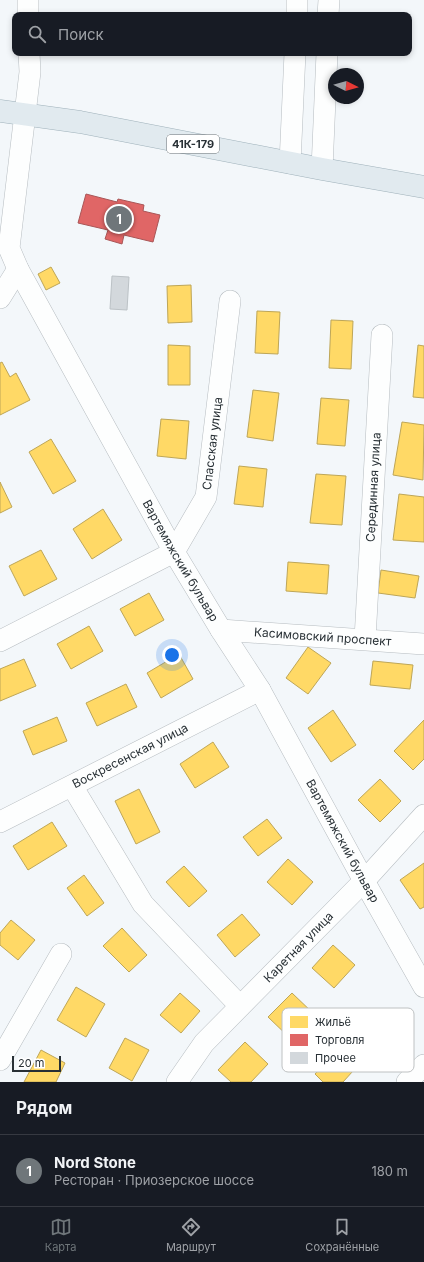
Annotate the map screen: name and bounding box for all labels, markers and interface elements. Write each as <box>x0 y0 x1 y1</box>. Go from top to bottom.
search box <box>12 12 412 56</box>
icon: search <box>26 23 48 45</box>
text: Поиск <box>58 25 104 44</box>
north arrow <box>328 68 364 104</box>
road number: 41К-179 <box>167 135 219 153</box>
pin: 1 <box>106 204 132 234</box>
street label: Спасская улица <box>199 396 225 491</box>
street label: Серединная улица <box>362 432 384 543</box>
street label: Вартемяжский бульвар <box>140 497 222 624</box>
street label: Касимовский проспект <box>254 624 392 649</box>
your location <box>162 645 182 665</box>
street label: Воскресенская улица <box>69 720 190 791</box>
street label: Вартемяжский бульвар <box>303 777 383 905</box>
street label: Каретная улица <box>260 909 336 985</box>
legend <box>282 1008 414 1072</box>
text: Жильё <box>315 1015 351 1029</box>
text: Торговля <box>315 1033 364 1047</box>
text: Прочее <box>315 1051 356 1065</box>
scale bar <box>12 1054 61 1073</box>
text: 20 m <box>18 1056 44 1070</box>
text: Рядом <box>16 1098 72 1118</box>
text: Nord Stone <box>54 1153 136 1172</box>
text: 1 <box>26 1163 32 1179</box>
text: 180 m <box>371 1163 408 1179</box>
text: Ресторан · Приозерское шоссе <box>54 1172 254 1188</box>
tab: Карта <box>45 1216 76 1254</box>
tab: Маршрут <box>166 1216 216 1254</box>
tab: Сохранённые <box>305 1216 379 1254</box>

